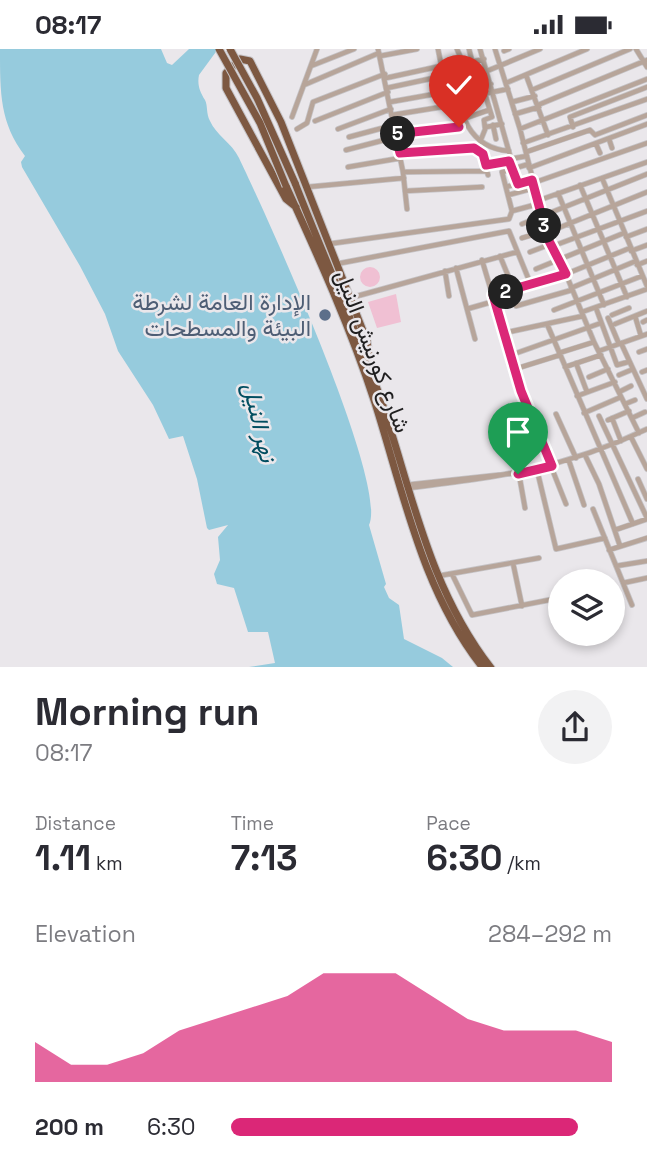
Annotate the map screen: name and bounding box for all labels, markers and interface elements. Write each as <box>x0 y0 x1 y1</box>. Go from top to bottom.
text: 08:17 <box>35 8 101 42</box>
pin <box>429 55 489 127</box>
icon: check <box>440 66 478 104</box>
pin: 5 <box>380 117 416 151</box>
text: 5 <box>392 121 403 146</box>
pin: 3 <box>526 209 562 243</box>
text: 3 <box>538 213 549 238</box>
street label: شارع كورنيش النيل <box>327 265 418 437</box>
pin: 2 <box>489 275 524 309</box>
text: 2 <box>500 279 511 304</box>
place label: الإدارة العامة لشرطة البيئة والمسطحات <box>132 287 311 343</box>
marker: الإدارة العامة لشرطة البيئة والمسطحات <box>317 307 333 323</box>
water label: نهر النيل <box>236 379 284 466</box>
pin <box>488 402 548 474</box>
icon: arrive <box>499 413 537 451</box>
map controls <box>548 569 625 646</box>
button: layers <box>548 569 625 646</box>
text: Morning run <box>35 688 260 736</box>
button: share <box>538 690 612 764</box>
text: 08:17 <box>35 738 92 768</box>
text: Distance <box>35 811 116 836</box>
text: Time <box>231 811 274 836</box>
text: Pace <box>426 811 471 836</box>
text: 1.11 <box>35 836 91 880</box>
text: 7:13 <box>231 836 298 880</box>
text: 6:30 <box>426 836 502 880</box>
text: km <box>91 851 123 876</box>
text: /km <box>502 851 541 876</box>
text: Elevation <box>35 919 136 949</box>
text: 284–292 m <box>488 919 612 949</box>
text: 200 m <box>35 1112 104 1142</box>
text: 6:30 <box>147 1112 196 1142</box>

